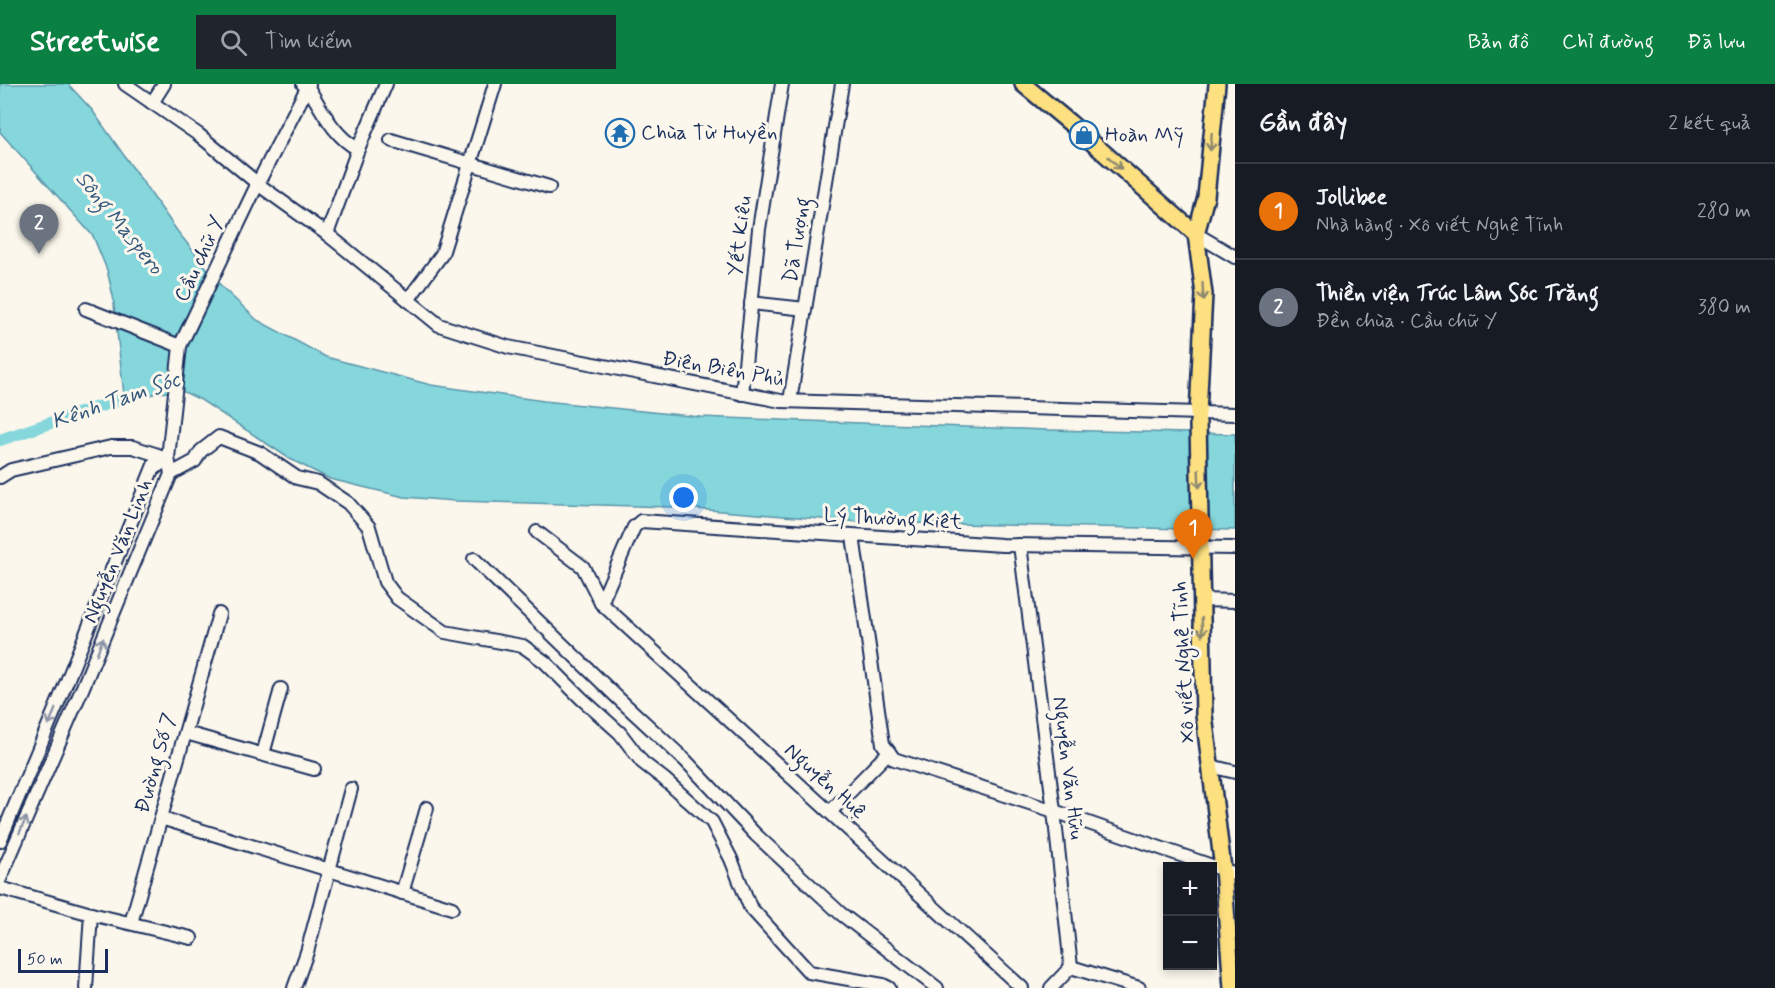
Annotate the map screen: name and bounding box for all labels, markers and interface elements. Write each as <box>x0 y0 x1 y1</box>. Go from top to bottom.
search box <box>196 15 616 69</box>
text: Streetwise <box>30 24 160 61</box>
icon: search <box>217 26 250 59</box>
text: Tìm kiếm <box>265 28 353 56</box>
text: Bản đồ <box>1468 28 1529 56</box>
text: Chỉ đường <box>1562 28 1654 56</box>
text: Đã lưu <box>1687 28 1745 56</box>
text: Gần đây <box>1259 106 1347 140</box>
text: 2 kết quả <box>1668 110 1751 137</box>
temple icon: Chùa Từ Huyền <box>604 117 636 149</box>
place label: Chùa Từ Huyền <box>641 119 778 147</box>
shop icon: Hoàn Mỹ <box>1068 119 1100 151</box>
place label: Hoàn Mỹ <box>1105 121 1184 149</box>
one-way arrow <box>1206 132 1217 152</box>
one-way arrow <box>1108 156 1123 170</box>
water label: Sông Maspero <box>66 166 170 283</box>
text: Jollibee <box>1316 184 1387 212</box>
street label: Yết Kiêu <box>721 194 759 278</box>
street label: Dã Tượng <box>776 195 820 285</box>
text: 1 <box>1274 198 1283 225</box>
text: 280 m <box>1697 198 1751 225</box>
pin: 2 <box>20 204 58 254</box>
street label: Cầu chữ Y <box>168 212 232 306</box>
text: Nhà hàng · Xô viết Nghệ Tĩnh <box>1316 212 1563 239</box>
text: Thiền viện Trúc Lâm Sóc Trăng <box>1316 280 1599 308</box>
one-way arrow <box>1197 282 1208 302</box>
text: 2 <box>1274 294 1283 321</box>
text: 380 m <box>1698 294 1751 321</box>
text: Đền chùa · Cầu chữ Y <box>1316 308 1497 335</box>
street label: Điện Biên Phủ <box>660 345 786 393</box>
water label: Kênh Tam Sóc <box>48 366 185 436</box>
one-way arrow <box>1194 468 1205 488</box>
street label: Nguyễn Văn Linh <box>76 475 162 628</box>
your location <box>669 483 698 512</box>
street label: Lý Thường Kiệt <box>823 501 964 539</box>
pin: 1 <box>1174 510 1212 559</box>
street label: Xô viết Nghệ Tĩnh <box>1166 580 1203 744</box>
one-way arrow <box>1197 616 1208 636</box>
one-way arrow <box>95 637 106 655</box>
street label: Nguyễn Văn Hữu <box>1043 695 1091 841</box>
one-way arrow <box>46 708 57 726</box>
street label: Đường Số 7 <box>128 709 186 817</box>
street label: Nguyễn Huệ <box>777 737 872 827</box>
one-way arrow <box>19 816 30 834</box>
map controls <box>1163 862 1217 970</box>
button: + <box>1163 862 1217 916</box>
button: − <box>1163 916 1217 970</box>
scale bar <box>18 946 108 974</box>
text: 50 m <box>27 949 63 970</box>

